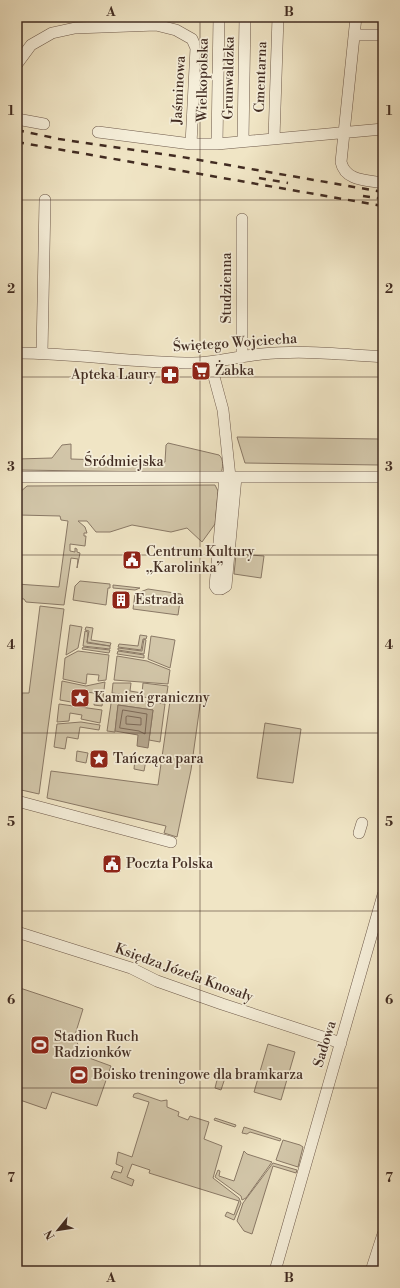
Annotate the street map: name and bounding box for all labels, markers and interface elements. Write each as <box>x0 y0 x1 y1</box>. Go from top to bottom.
text: A <box>105 4 116 20</box>
text: B <box>284 4 294 20</box>
street label: Grunwaldzka <box>219 35 239 120</box>
street label: Wielkopolska <box>193 37 213 123</box>
street label: Cmentarna <box>251 40 271 113</box>
street label: Jaśminowa <box>168 54 190 126</box>
text: 1 <box>8 103 15 119</box>
text: 1 <box>386 103 393 119</box>
street label: Studzienna <box>218 252 236 324</box>
text: 2 <box>7 281 15 297</box>
text: 2 <box>385 281 393 297</box>
street label: Świętego Wojciecha <box>172 328 299 356</box>
supermarket icon: Żabka <box>190 360 212 382</box>
place label: Żabka <box>215 360 255 380</box>
pharmacy icon: Apteka Laury <box>159 364 181 386</box>
place label: Apteka Laury <box>70 366 156 384</box>
street label: Śródmiejska <box>84 451 165 471</box>
text: 3 <box>7 459 15 475</box>
text: 3 <box>385 459 393 475</box>
place label: Centrum Kultury „Karolinka” <box>146 543 255 577</box>
public building icon: Centrum Kultury „Karolinka” <box>121 549 143 571</box>
building icon: Estrada <box>110 589 132 611</box>
place label: Estrada <box>135 591 185 609</box>
text: 4 <box>7 637 16 653</box>
text: 4 <box>385 637 394 653</box>
place icon: Kamień graniczny <box>69 687 91 709</box>
place label: Kamień graniczny <box>94 689 210 707</box>
place icon: Tańcząca para <box>88 748 110 770</box>
place label: Tańcząca para <box>113 750 205 768</box>
text: 5 <box>7 814 15 830</box>
text: 5 <box>385 814 393 830</box>
public building icon: Poczta Polska <box>101 853 123 875</box>
place label: Poczta Polska <box>126 855 214 873</box>
street label: Księdza Józefa Knosały <box>112 940 256 1006</box>
text: 6 <box>7 992 15 1008</box>
text: 6 <box>385 992 393 1008</box>
street label: Sadowa <box>309 1018 341 1069</box>
place label: Stadion Ruch Radzionków <box>54 1028 140 1062</box>
sports icon: Stadion Ruch Radzionków <box>29 1034 51 1056</box>
sports icon: Boisko treningowe dla bramkarza <box>68 1064 90 1086</box>
place label: Boisko treningowe dla bramkarza <box>92 1066 304 1084</box>
text: 7 <box>7 1170 15 1186</box>
text: 7 <box>385 1170 393 1186</box>
north arrow <box>38 1210 78 1250</box>
text: N <box>42 1227 58 1242</box>
text: A <box>105 1270 116 1286</box>
text: B <box>284 1270 294 1286</box>

